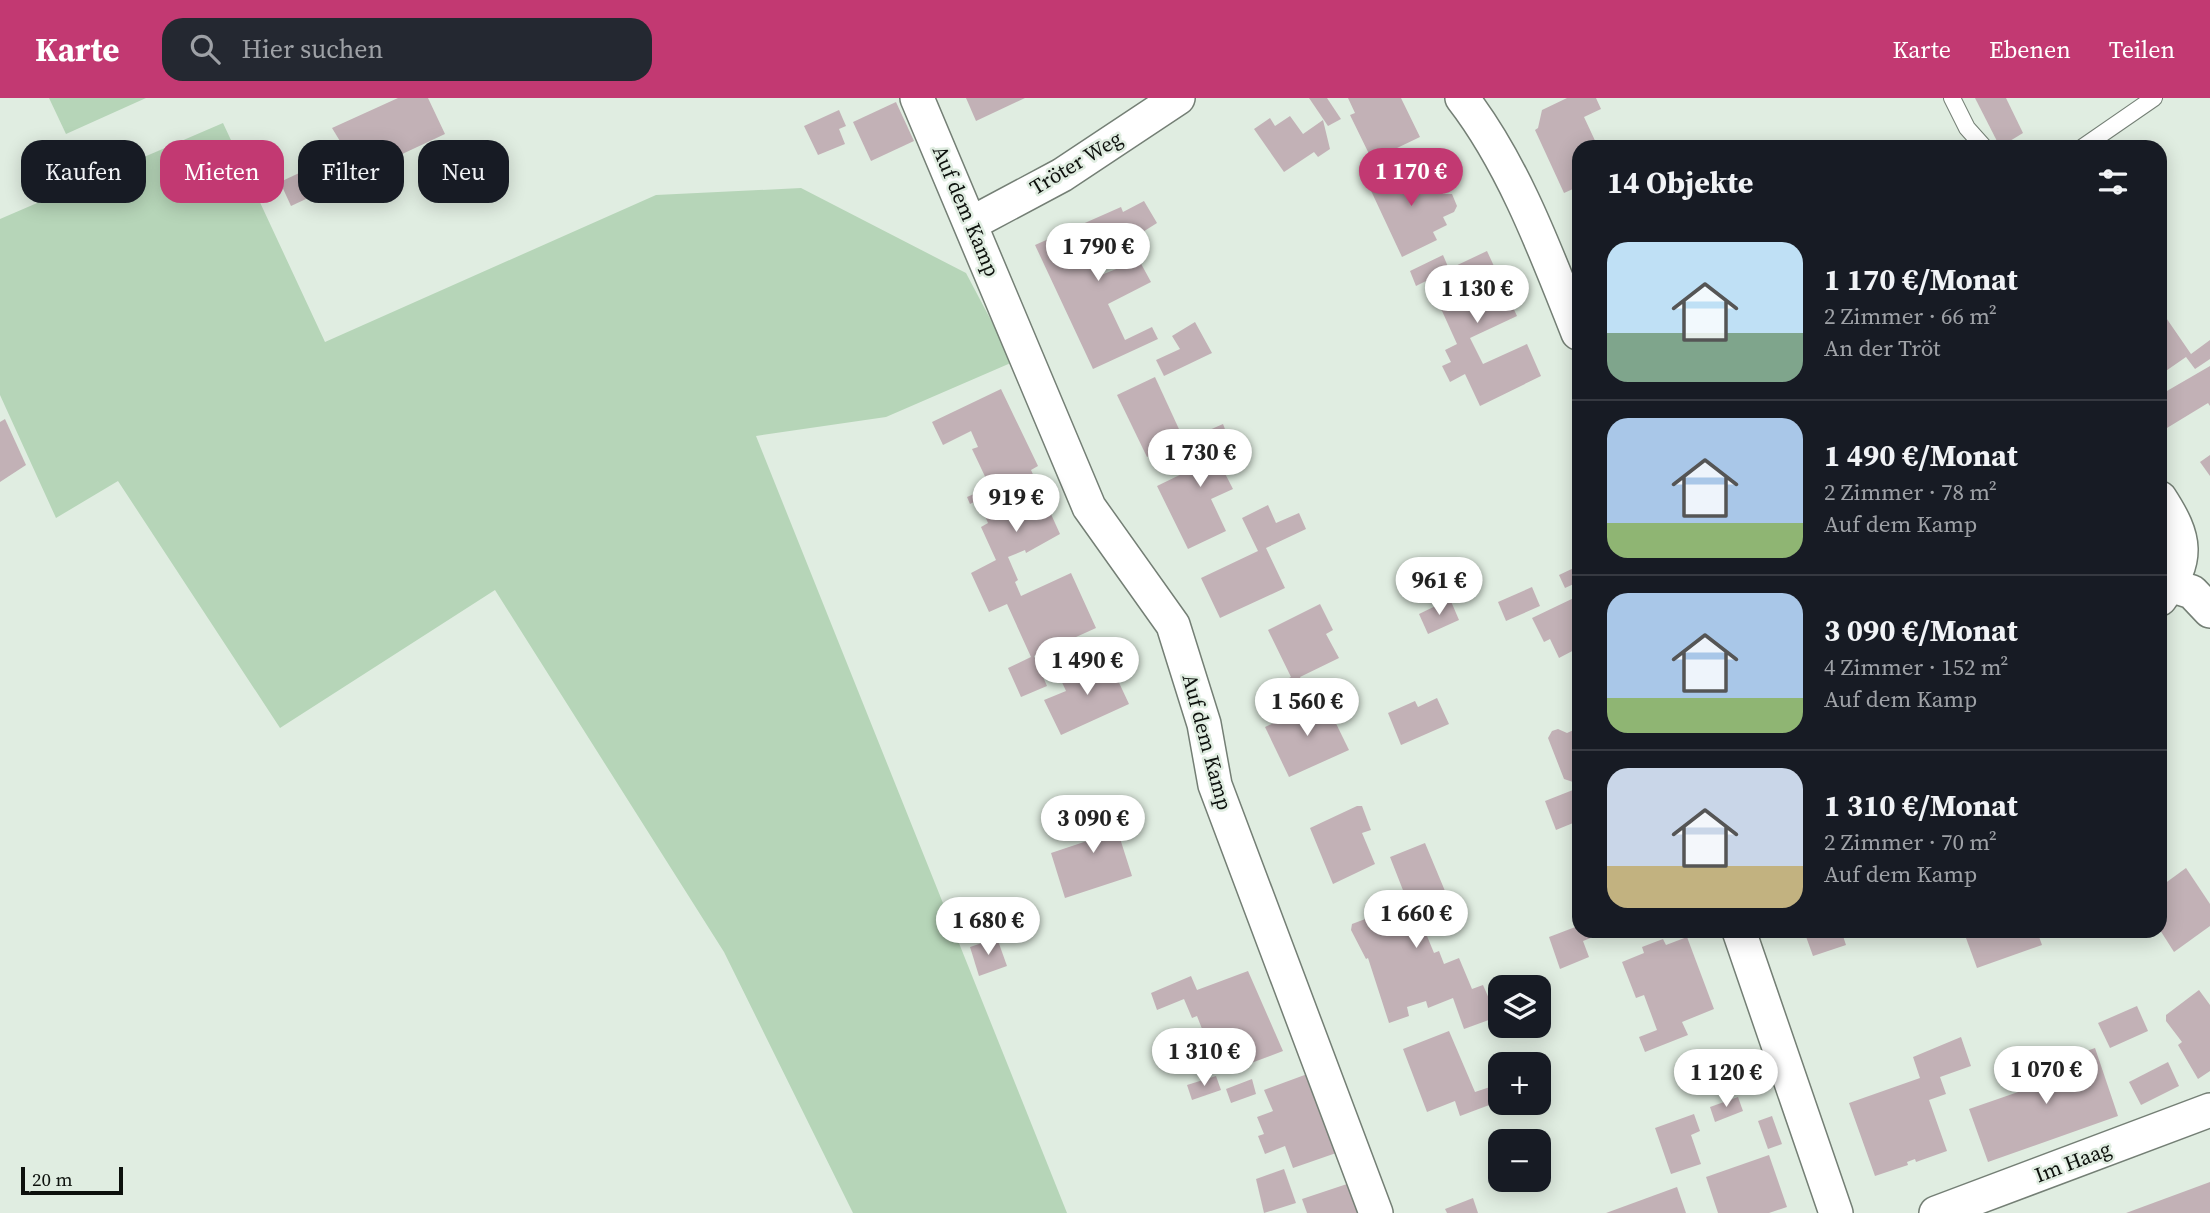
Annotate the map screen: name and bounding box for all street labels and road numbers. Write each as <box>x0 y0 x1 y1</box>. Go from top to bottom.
street label: Tröter Weg <box>1024 124 1127 202</box>
street label: Auf dem Kamp <box>926 141 1007 281</box>
street label: Auf dem Kamp <box>1175 671 1240 813</box>
street label: Im Haag <box>2030 1134 2115 1189</box>

